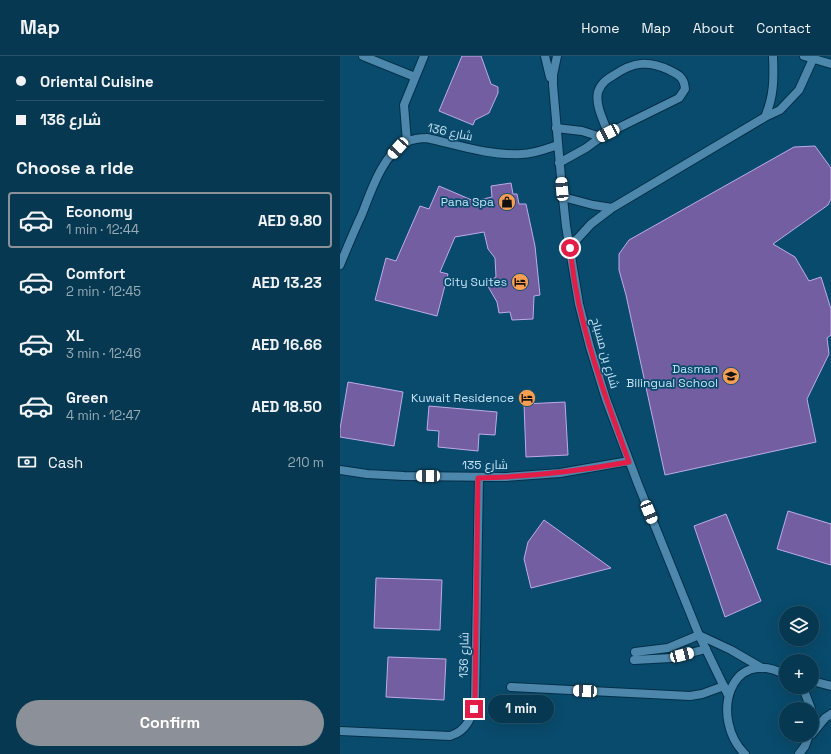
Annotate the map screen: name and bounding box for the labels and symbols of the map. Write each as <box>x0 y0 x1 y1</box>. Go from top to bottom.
street label: شارع 136 <box>426 119 474 145</box>
car <box>595 122 621 144</box>
car <box>386 135 410 161</box>
car <box>555 177 569 201</box>
shop icon: Pana Spa <box>497 192 517 212</box>
place label: Pana Spa <box>441 194 494 210</box>
route start <box>561 239 579 257</box>
hotel icon: City Suites <box>510 272 530 292</box>
place label: City Suites <box>444 274 507 290</box>
street label: شارع بن مسباح <box>587 316 623 390</box>
place label: Dasman Bilingual School <box>626 361 718 391</box>
school or university icon: Dasman Bilingual School <box>721 366 741 386</box>
hotel icon: Kuwait Residence <box>517 388 537 408</box>
place label: Kuwait Residence <box>411 390 514 406</box>
street label: شارع 135 <box>462 457 508 473</box>
car <box>416 470 440 482</box>
car <box>639 499 659 525</box>
street label: شارع 136 <box>456 632 472 678</box>
car <box>669 646 695 664</box>
car <box>573 684 597 698</box>
callout: 1 min <box>488 695 554 723</box>
route end <box>465 700 483 718</box>

